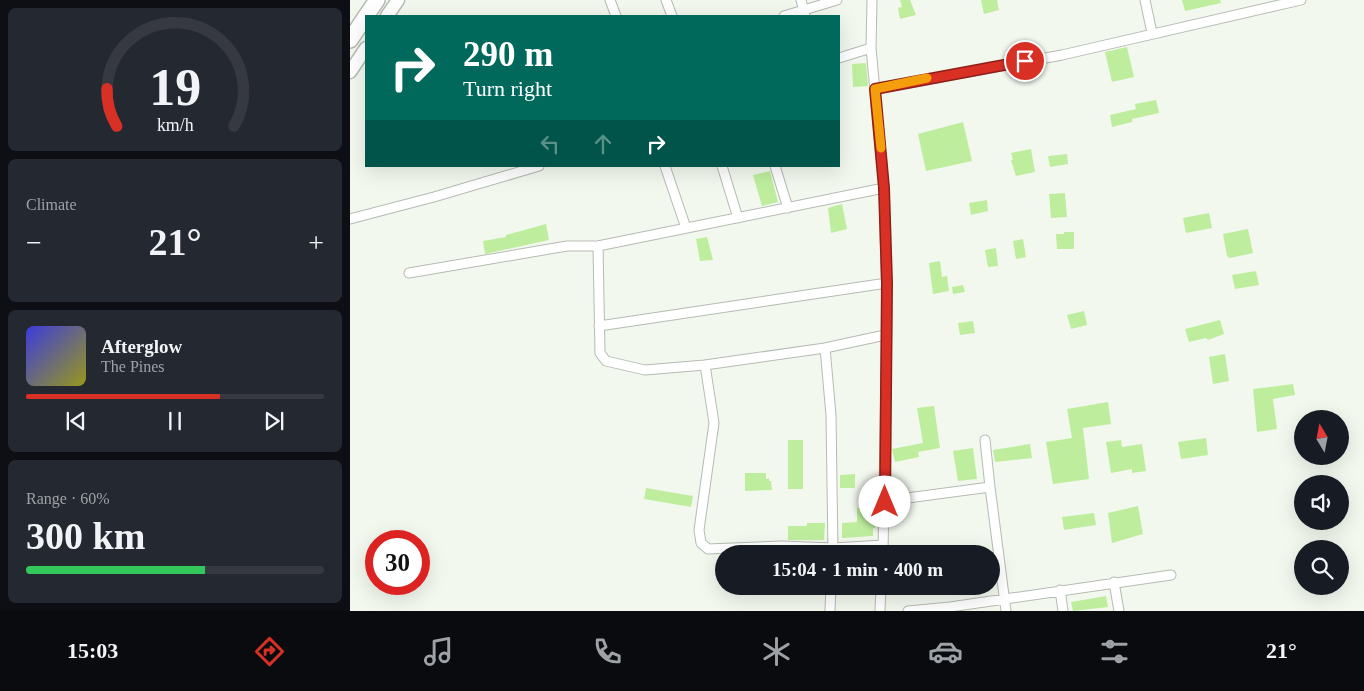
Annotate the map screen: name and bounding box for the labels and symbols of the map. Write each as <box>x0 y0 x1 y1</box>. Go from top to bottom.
pin <box>1004 40 1046 82</box>
north arrow <box>1294 410 1349 465</box>
position arrow <box>858 475 910 527</box>
speed limit sign: 30 <box>365 530 430 595</box>

